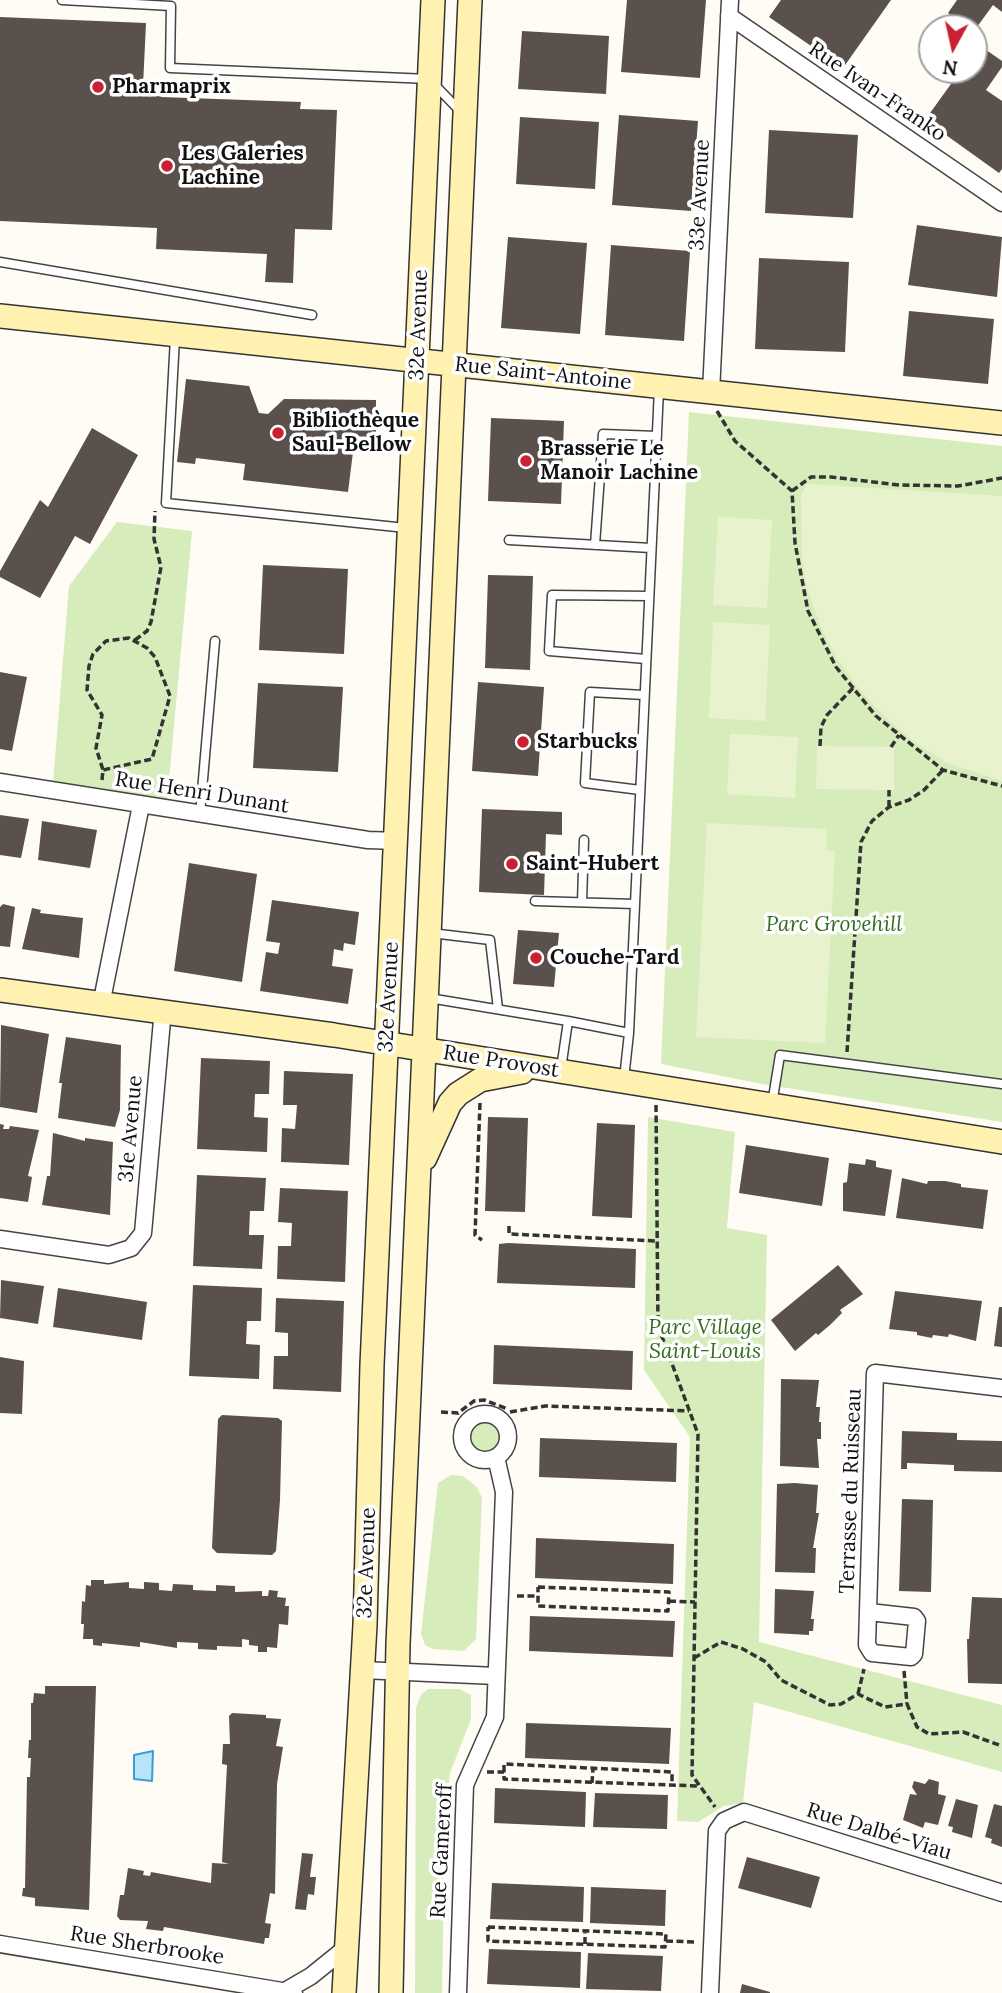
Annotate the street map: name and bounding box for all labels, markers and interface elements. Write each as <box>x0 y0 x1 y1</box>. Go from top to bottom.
north arrow <box>918 14 988 84</box>
street label: Rue Ivan-Franko <box>803 37 951 147</box>
text: N <box>941 55 959 81</box>
place label: Pharmaprix <box>112 74 231 100</box>
marker: Pharmaprix <box>90 79 106 95</box>
street label: 33e Avenue <box>684 139 716 251</box>
place label: Les Galeries Lachine <box>181 141 304 191</box>
marker: Les Galeries Lachine <box>159 158 175 174</box>
street label: 32e Avenue <box>404 269 434 381</box>
street label: Rue Saint-Antoine <box>453 352 633 396</box>
place label: Bibliothèque Saul-Bellow <box>292 408 419 458</box>
marker: Bibliothèque Saul-Bellow <box>270 425 286 441</box>
place label: Brasserie Le Manoir Lachine <box>540 436 698 486</box>
marker: Brasserie Le Manoir Lachine <box>518 453 534 469</box>
place label: Starbucks <box>537 729 638 755</box>
marker: Starbucks <box>515 734 531 750</box>
street label: Rue Henri Dunant <box>113 767 291 819</box>
place label: Saint-Hubert <box>526 851 659 877</box>
marker: Saint-Hubert <box>504 856 520 872</box>
park label: Parc Grovehill <box>766 912 902 938</box>
street label: 32e Avenue <box>374 941 404 1053</box>
place label: Couche-Tard <box>550 945 680 971</box>
marker: Couche-Tard <box>528 950 544 966</box>
street label: Rue Provost <box>441 1040 561 1084</box>
street label: 31e Avenue <box>114 1074 148 1184</box>
park label: Parc Village Saint-Louis <box>648 1315 762 1365</box>
street label: Terrasse du Ruisseau <box>835 1388 867 1594</box>
street label: 32e Avenue <box>352 1507 382 1619</box>
street label: Rue Gameroff <box>426 1783 458 1919</box>
street label: Rue Dalbé-Viau <box>803 1798 955 1866</box>
street label: Rue Sherbrooke <box>68 1921 226 1971</box>

